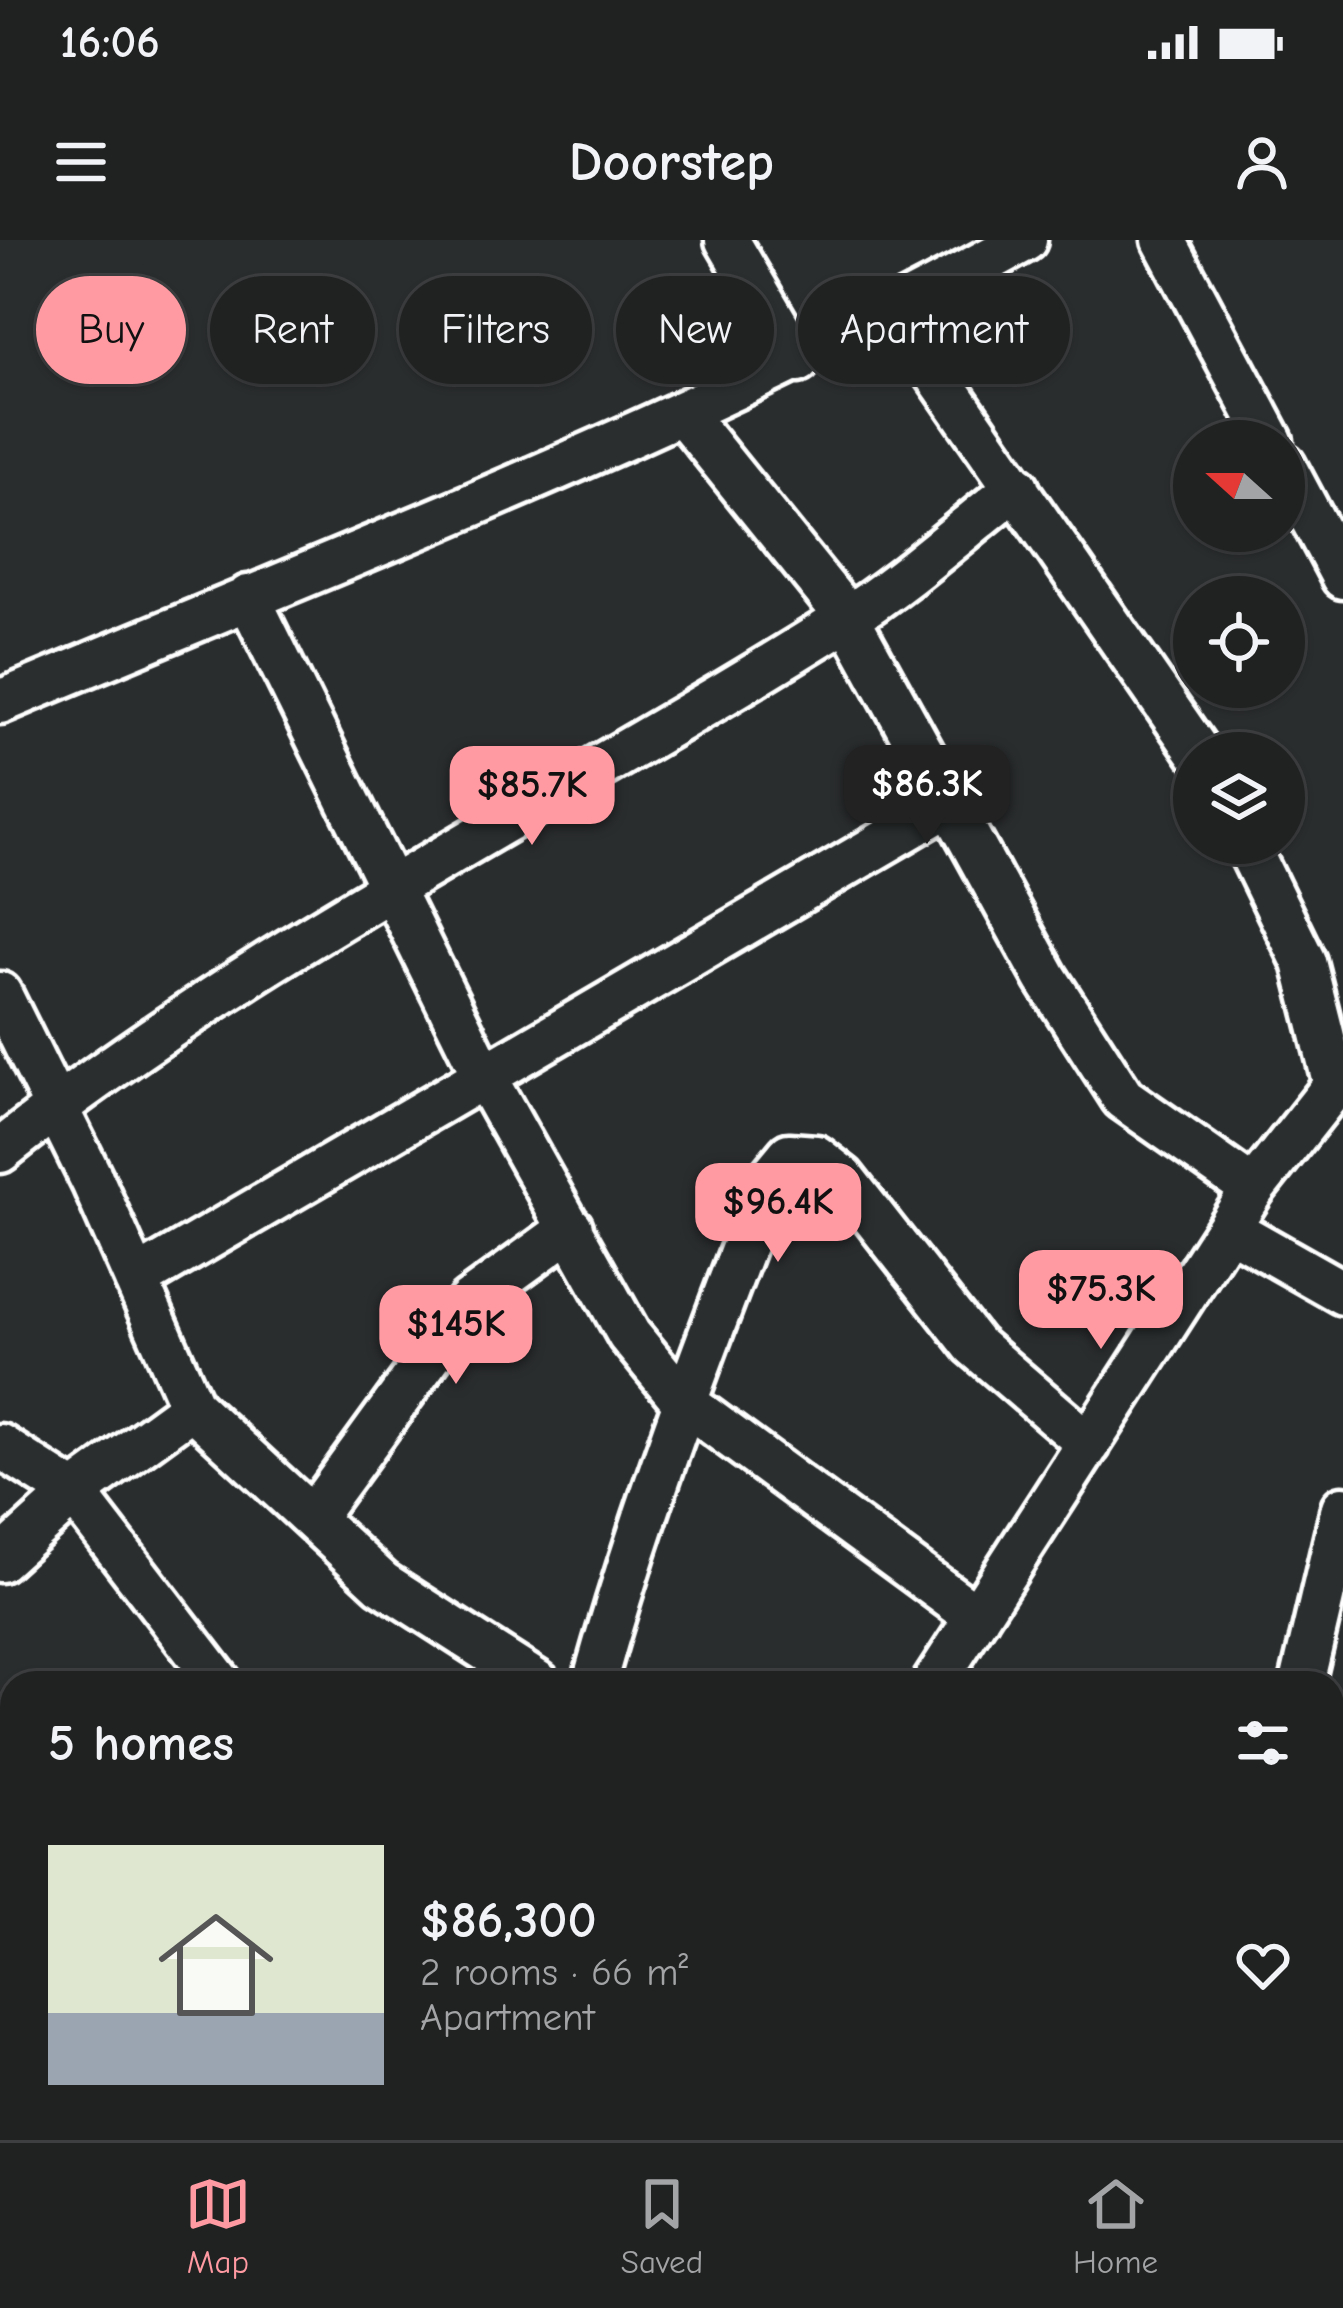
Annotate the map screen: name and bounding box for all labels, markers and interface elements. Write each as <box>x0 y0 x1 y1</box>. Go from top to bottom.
text: 16:06 <box>60 16 160 68</box>
icon: menu <box>48 129 114 195</box>
icon: person <box>1229 129 1295 195</box>
text: Doorstep <box>569 131 774 194</box>
chip: Buy <box>36 276 186 384</box>
chip: Rent <box>210 276 375 384</box>
chip: Filters <box>399 276 592 384</box>
chip: New <box>616 276 774 384</box>
chip: Apartment <box>798 276 1070 384</box>
north arrow <box>1173 420 1305 552</box>
map controls <box>1173 420 1305 864</box>
button: locate <box>1173 576 1305 708</box>
button: layers <box>1173 732 1305 864</box>
pin: $86.3K <box>829 745 1025 847</box>
pin: $85.7K <box>434 746 630 848</box>
text: $86.3K <box>871 761 983 806</box>
text: $85.7K <box>477 762 587 807</box>
pin: $96.4K <box>680 1163 876 1265</box>
text: $96.4K <box>722 1179 834 1224</box>
pin: $75.3K <box>1003 1250 1199 1352</box>
text: $75.3K <box>1046 1266 1156 1311</box>
pin: $145K <box>372 1285 540 1387</box>
text: $145K <box>406 1301 506 1346</box>
icon: filters <box>1230 1710 1296 1776</box>
text: 5 homes <box>48 1714 234 1773</box>
text: $86,300 <box>420 1891 597 1950</box>
icon: home <box>144 1893 288 2037</box>
icon: heart <box>1230 1932 1296 1998</box>
text: 2 rooms · 66 m² <box>420 1950 688 1995</box>
text: Apartment <box>420 1995 595 2040</box>
tab: Map <box>185 2171 251 2281</box>
tab: Saved <box>621 2171 703 2281</box>
tab: Home <box>1073 2171 1158 2281</box>

